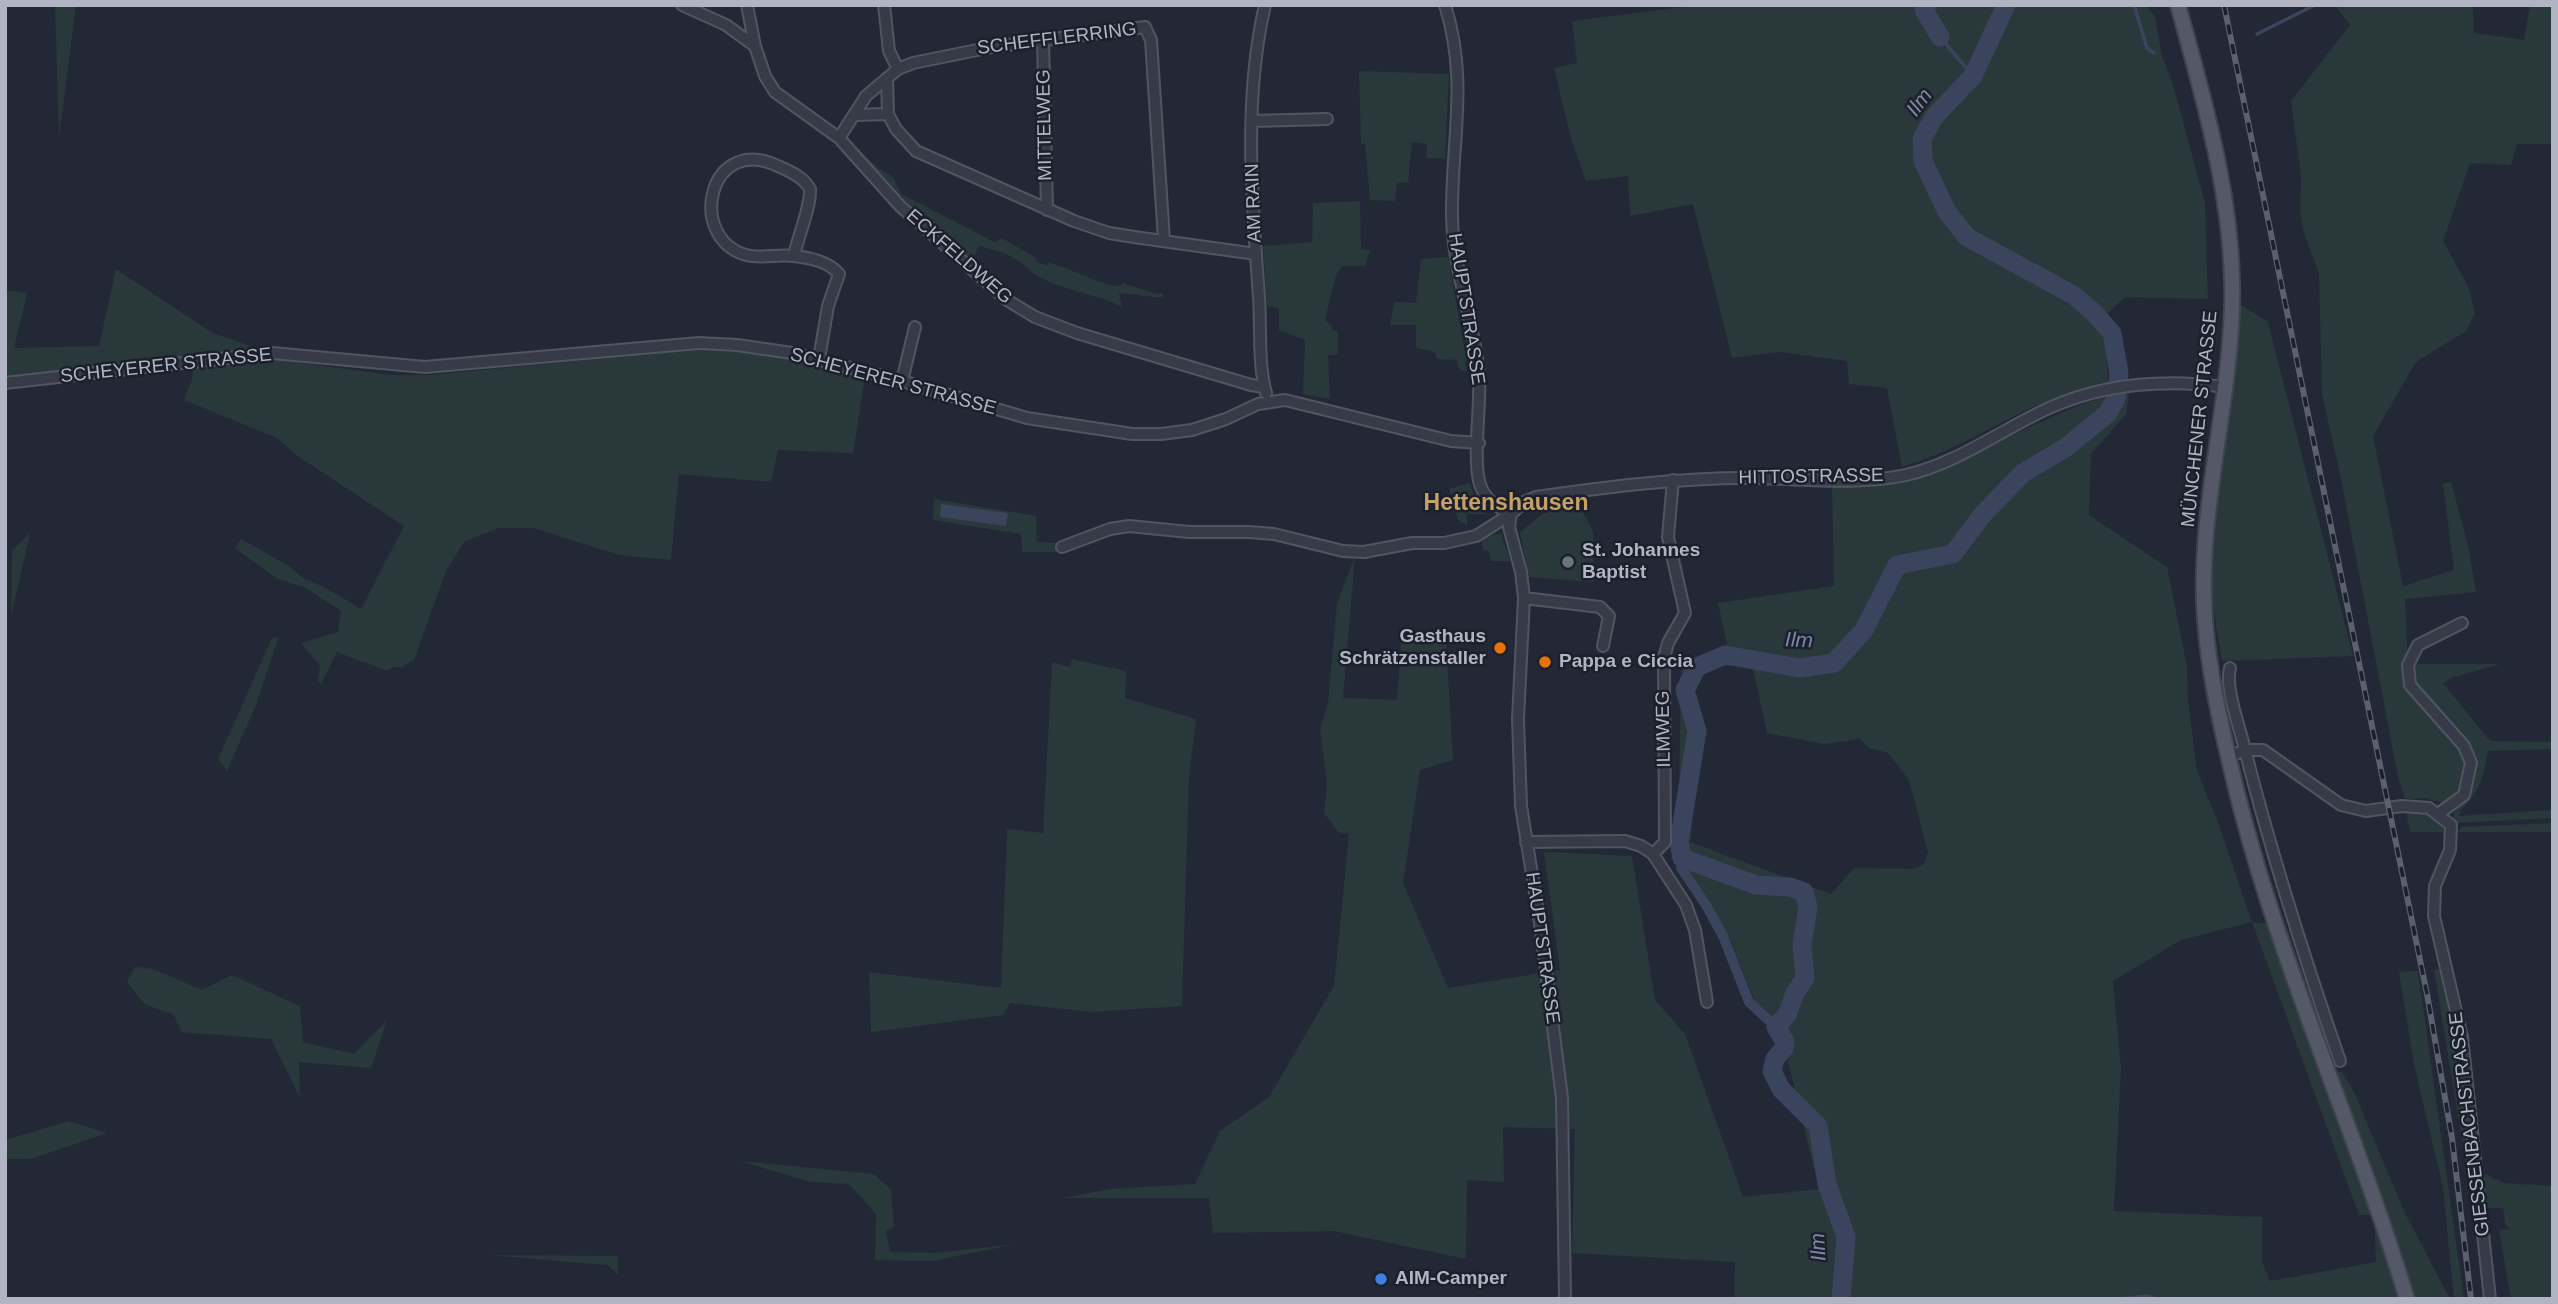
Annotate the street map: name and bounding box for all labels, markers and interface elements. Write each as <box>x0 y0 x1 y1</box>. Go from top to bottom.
street label: SCHEFFLERRING <box>976 18 1138 60</box>
street label: MITTELWEG <box>1033 69 1057 181</box>
water label: Ilm <box>1902 84 1938 122</box>
street label: AM RAIN <box>1241 163 1267 243</box>
street label: ECKFELDWEG <box>901 205 1017 309</box>
street label: HAUPTSTRASSE <box>1443 232 1489 386</box>
street label: MÜNCHENER STRASSE <box>2177 310 2223 528</box>
street label: SCHEYERER STRASSE <box>59 344 273 388</box>
street label: SCHEYERER STRASSE <box>788 344 998 420</box>
street label: HITTOSTRASSE <box>1738 464 1884 490</box>
district label: Hettenshausen <box>1424 490 1588 518</box>
place label: St. Johannes Baptist <box>1582 540 1700 584</box>
marker: St. Johannes Baptist <box>1560 554 1576 570</box>
place label: Gasthaus Schrätzenstaller <box>1339 626 1486 670</box>
water label: Ilm <box>1785 628 1813 654</box>
marker: Gasthaus Schrätzenstaller <box>1492 640 1508 656</box>
place label: Pappa e Ciccia <box>1559 651 1693 673</box>
marker: Pappa e Ciccia <box>1537 654 1553 670</box>
street label: ILMWEG <box>1652 690 1676 768</box>
street label: HAUPTSTRASSE <box>1520 871 1564 1025</box>
street label: GIESSENBACHSTRASSE <box>2445 1010 2495 1238</box>
water label: Ilm <box>1806 1232 1832 1262</box>
place label: AIM-Camper <box>1395 1268 1507 1290</box>
marker: AIM-Camper <box>1373 1271 1389 1287</box>

